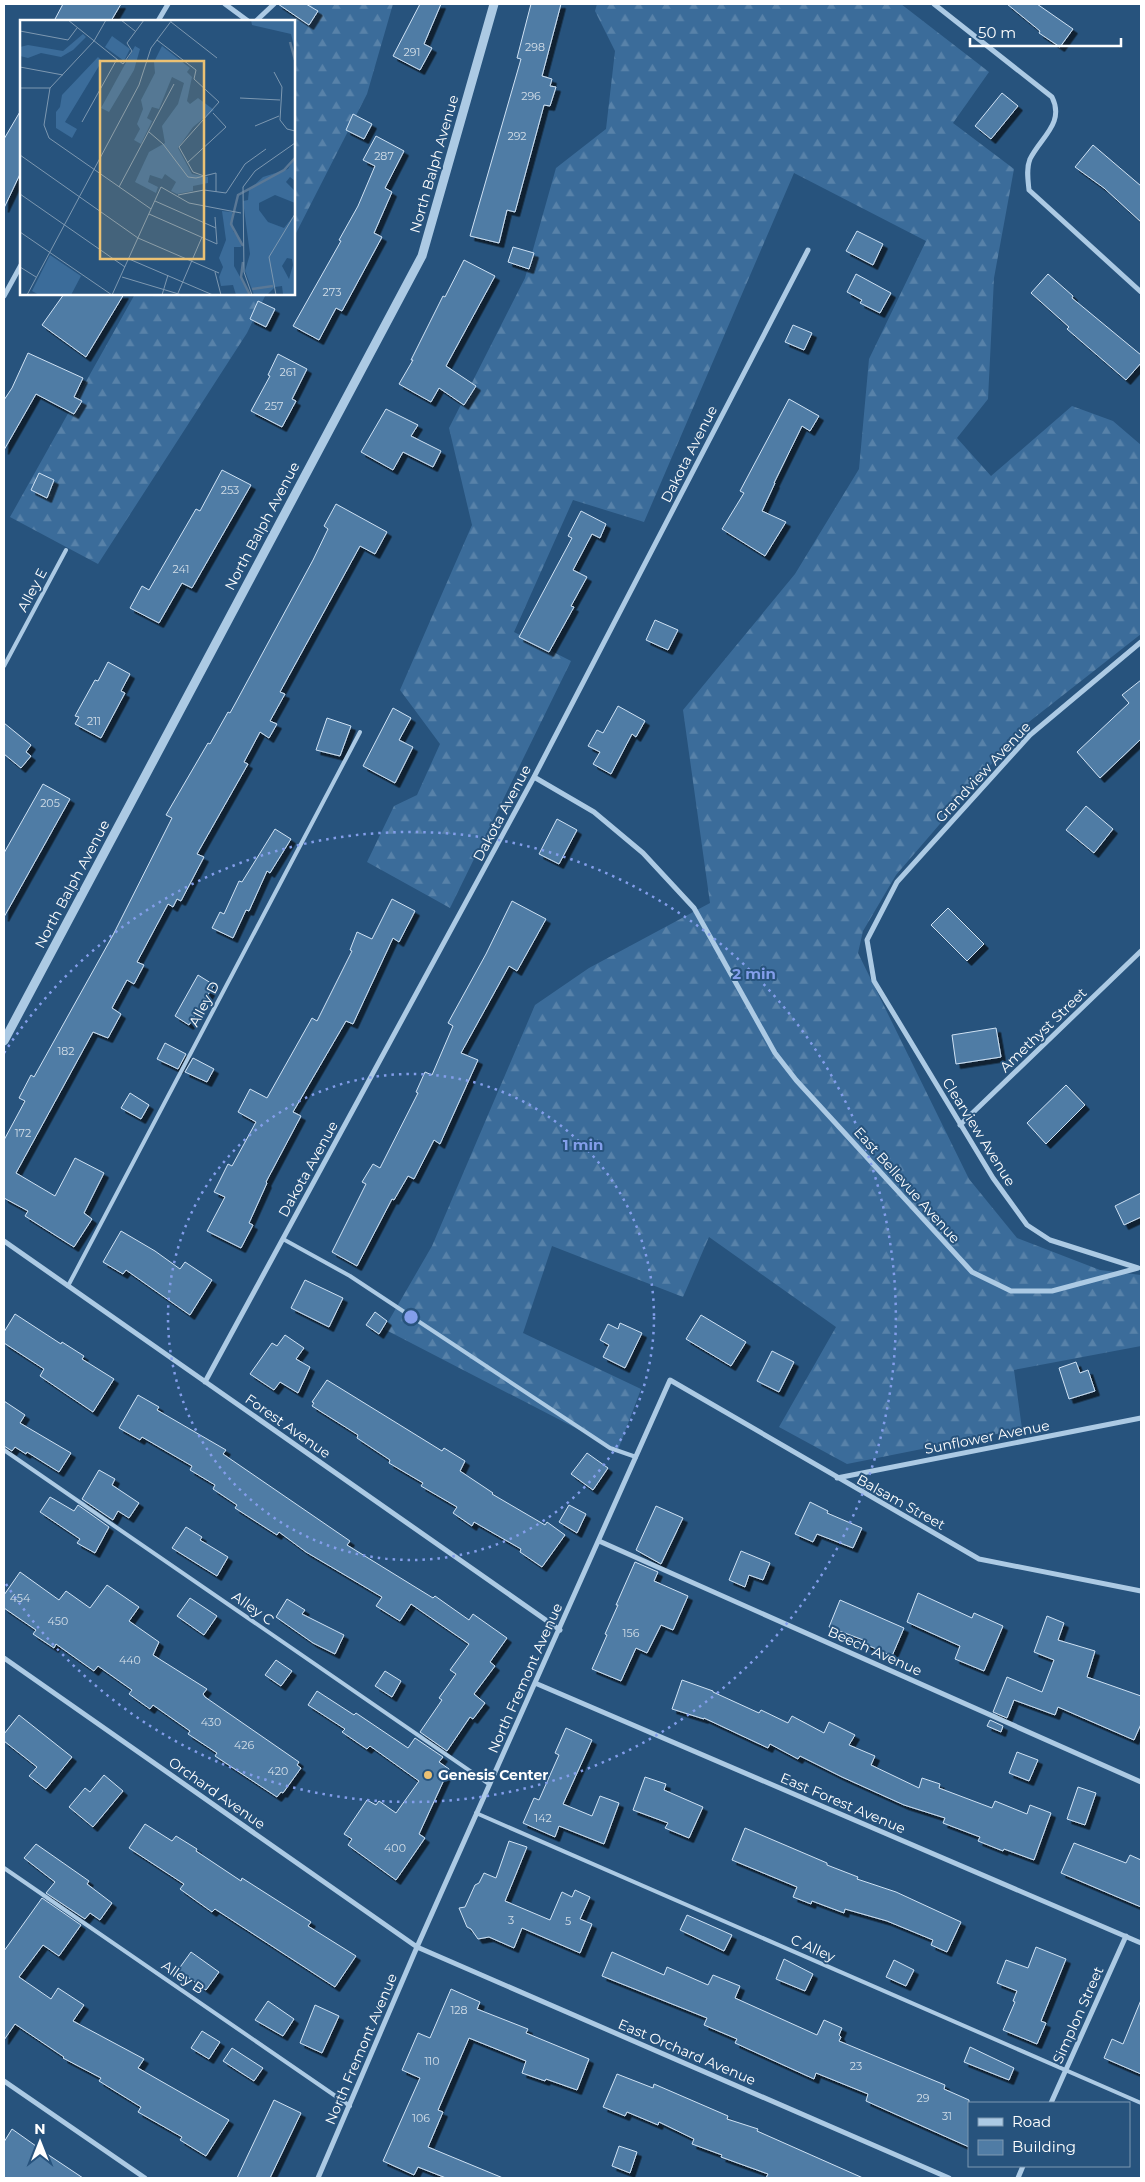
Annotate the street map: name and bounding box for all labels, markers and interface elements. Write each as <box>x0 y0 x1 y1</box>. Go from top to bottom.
scale bar <box>970 15 1121 47</box>
inset map <box>20 20 295 295</box>
text: 50 m <box>978 23 1016 42</box>
house number: 298 <box>525 40 545 54</box>
house number: 291 <box>404 45 420 59</box>
house number: 296 <box>521 89 541 103</box>
street label: North Balph Avenue <box>406 93 462 235</box>
house number: 292 <box>507 129 527 143</box>
house number: 287 <box>374 149 394 163</box>
house number: 273 <box>323 285 341 299</box>
house number: 261 <box>280 365 296 379</box>
house number: 257 <box>265 399 283 413</box>
street label: Dakota Avenue <box>657 402 721 506</box>
street label: North Balph Avenue <box>221 459 303 593</box>
house number: 253 <box>221 483 239 497</box>
house number: 241 <box>173 562 189 576</box>
street label: Alley E <box>13 565 51 615</box>
house number: 211 <box>87 714 101 728</box>
street label: Grandview Avenue <box>932 718 1034 826</box>
street label: Dakota Avenue <box>469 762 535 864</box>
house number: 205 <box>40 796 60 810</box>
street label: North Balph Avenue <box>31 817 113 951</box>
text: 2 min <box>732 964 776 983</box>
street label: Alley D <box>185 978 223 1030</box>
street label: Amethyst Street <box>996 984 1091 1076</box>
house number: 182 <box>57 1044 75 1058</box>
street label: Clearview Avenue <box>938 1074 1020 1190</box>
street label: Dakota Avenue <box>274 1118 342 1220</box>
street label: East Bellevue Avenue <box>850 1123 964 1247</box>
house number: 172 <box>15 1126 31 1140</box>
text: 1 min <box>563 1135 603 1154</box>
centre of rings <box>402 1308 420 1326</box>
street label: Forest Avenue <box>242 1390 334 1462</box>
street label: Sunflower Avenue <box>923 1416 1051 1458</box>
street label: Balsam Street <box>854 1470 949 1534</box>
street label: Alley C <box>229 1587 278 1629</box>
house number: 454 <box>10 1591 31 1605</box>
street label: North Fremont Avenue <box>484 1600 566 1756</box>
house number: 450 <box>48 1614 68 1628</box>
street label: Beech Avenue <box>825 1622 925 1680</box>
house number: 156 <box>623 1626 640 1640</box>
house number: 440 <box>119 1653 141 1667</box>
house number: 430 <box>201 1715 221 1729</box>
house number: 426 <box>234 1738 254 1752</box>
street label: Orchard Avenue <box>165 1753 269 1833</box>
house number: 420 <box>268 1764 288 1778</box>
place label: Genesis Center <box>438 1766 548 1784</box>
marker: Genesis Center <box>422 1769 434 1781</box>
street label: East Forest Avenue <box>778 1769 908 1837</box>
house number: 142 <box>534 1811 552 1825</box>
house number: 400 <box>384 1841 406 1855</box>
house number: 3 <box>508 1913 514 1927</box>
house number: 5 <box>565 1914 571 1928</box>
street label: C Alley <box>788 1930 839 1966</box>
street label: Alley B <box>158 1956 208 1998</box>
street label: Simplon Street <box>1048 1963 1108 2067</box>
street label: North Fremont Avenue <box>321 1971 401 2127</box>
house number: 128 <box>450 2003 468 2017</box>
street label: East Orchard Avenue <box>615 2015 759 2089</box>
house number: 110 <box>424 2054 440 2068</box>
house number: 23 <box>850 2059 862 2073</box>
house number: 29 <box>917 2091 930 2105</box>
legend <box>968 2102 1130 2167</box>
house number: 31 <box>942 2109 952 2123</box>
house number: 106 <box>412 2111 430 2125</box>
text: Road <box>1012 2112 1051 2131</box>
north arrow <box>15 2117 65 2167</box>
text: N <box>34 2120 46 2138</box>
text: Building <box>1012 2137 1076 2156</box>

